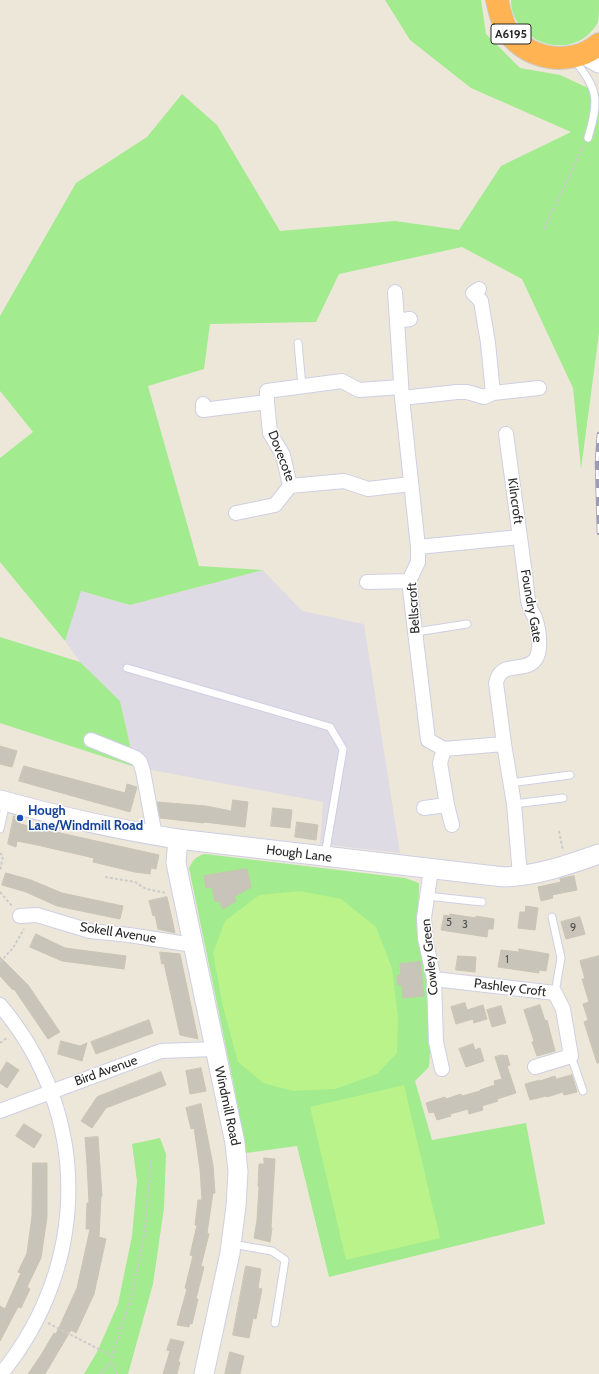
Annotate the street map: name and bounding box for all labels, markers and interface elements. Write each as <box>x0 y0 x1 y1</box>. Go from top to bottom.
road number: A6195 <box>491 24 531 44</box>
street label: Dovecote <box>264 428 298 484</box>
street label: Kilncroft <box>504 477 526 525</box>
street label: Foundry Gate <box>517 568 545 644</box>
street label: Bellscroft <box>404 582 424 634</box>
place label: Hough Lane/Windmill Road <box>28 803 143 834</box>
marker: Hough Lane/Windmill Road <box>15 813 25 823</box>
street label: Hough Lane <box>265 842 333 866</box>
house number: 5 <box>446 916 452 930</box>
street label: Cowley Green <box>418 918 442 996</box>
house number: 3 <box>462 918 468 932</box>
street label: Sokell Avenue <box>79 919 157 947</box>
house number: 9 <box>570 921 576 935</box>
house number: 1 <box>505 953 509 967</box>
street label: Pashley Croft <box>473 976 547 1000</box>
street label: Bird Avenue <box>72 1052 140 1090</box>
street label: Windmill Road <box>211 1065 243 1147</box>

